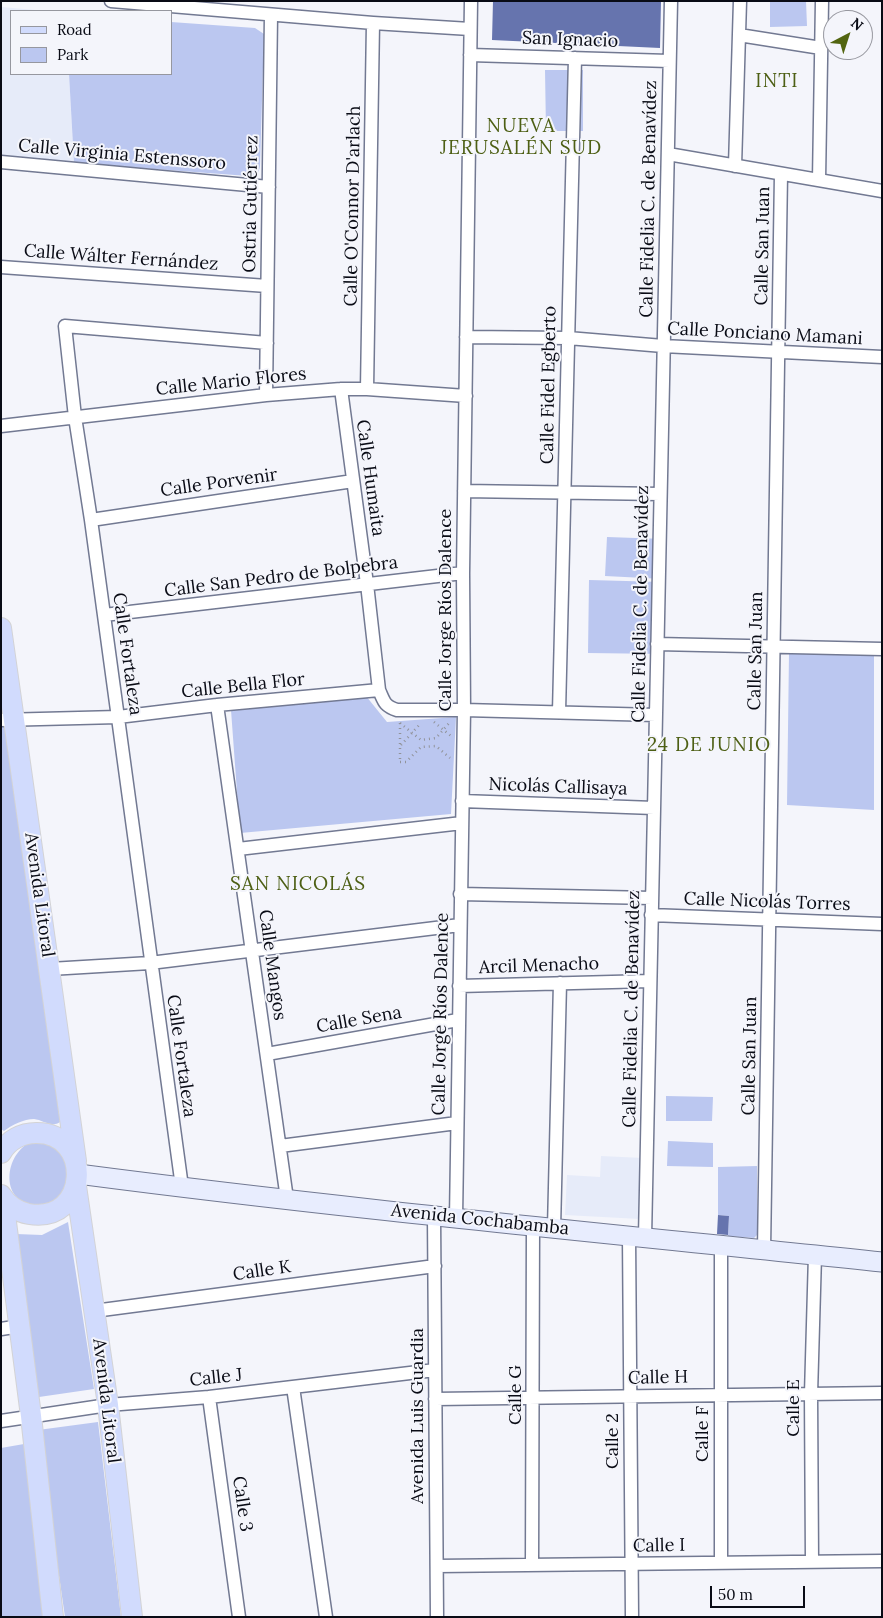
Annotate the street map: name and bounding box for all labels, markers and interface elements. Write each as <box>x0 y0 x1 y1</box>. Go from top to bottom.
legend <box>10 10 172 75</box>
north arrow <box>823 10 873 60</box>
text: N <box>847 14 867 35</box>
text: Road <box>57 20 92 39</box>
street label: San Ignacio <box>522 28 618 52</box>
text: Park <box>57 45 88 64</box>
district label: INTI <box>755 71 799 93</box>
street label: Calle Fidelia C. de Benavídez <box>636 80 662 318</box>
street label: Calle O'Connor D'arlach <box>340 105 366 307</box>
district label: NUEVA JERUSALÉN SUD <box>438 116 604 160</box>
street label: Calle Virginia Estenssoro <box>17 135 227 175</box>
street label: Ostria Gutiérrez <box>239 135 263 273</box>
street label: Calle San Juan <box>751 186 775 306</box>
street label: Calle Wálter Fernández <box>23 240 219 276</box>
street label: Calle Fidel Egberto <box>537 306 561 464</box>
street label: Calle Ponciano Mamani <box>667 318 863 350</box>
street label: Calle Mario Flores <box>155 363 307 401</box>
street label: Calle Humaita <box>351 418 389 538</box>
street label: Calle Porvenir <box>159 464 279 502</box>
street label: Calle Fidelia C. de Benavídez <box>628 485 654 723</box>
street label: Calle Jorge Ríos Dalence <box>435 509 457 711</box>
street label: Calle San Pedro de Bolpebra <box>163 552 399 602</box>
street label: Calle Fortaleza <box>108 591 146 717</box>
street label: Calle San Juan <box>744 591 768 711</box>
street label: Calle Bella Flor <box>180 669 306 703</box>
district label: 24 DE JUNIO <box>646 735 772 757</box>
street label: Nicolás Callisaya <box>488 774 628 800</box>
street label: Avenida Litoral <box>20 831 58 959</box>
district label: SAN NICOLÁS <box>229 874 367 896</box>
street label: Calle Nicolás Torres <box>683 888 851 916</box>
street label: Calle Fidelia C. de Benavídez <box>619 890 645 1128</box>
street label: Calle Mangos <box>254 908 290 1022</box>
street label: Calle Jorge Ríos Dalence <box>428 912 454 1116</box>
street label: Arcil Menacho <box>478 953 600 979</box>
street label: Calle Fortaleza <box>162 993 200 1119</box>
street label: Calle San Juan <box>738 996 762 1116</box>
street label: Calle Sena <box>315 1002 403 1038</box>
street label: Avenida Cochabamba <box>390 1200 570 1240</box>
street label: Calle K <box>232 1256 292 1286</box>
street label: Avenida Luis Guardia <box>407 1328 429 1504</box>
street label: Avenida Litoral <box>88 1337 124 1465</box>
street label: Calle J <box>189 1364 243 1392</box>
street label: Calle G <box>505 1365 527 1425</box>
street label: Calle H <box>628 1367 688 1389</box>
street label: Calle E <box>783 1379 805 1437</box>
street label: Calle F <box>692 1406 714 1462</box>
street label: Calle 2 <box>602 1413 624 1469</box>
street label: Calle 3 <box>227 1475 257 1533</box>
street label: Calle I <box>633 1535 685 1557</box>
scale bar <box>713 1576 808 1608</box>
text: 50 m <box>718 1585 753 1604</box>

